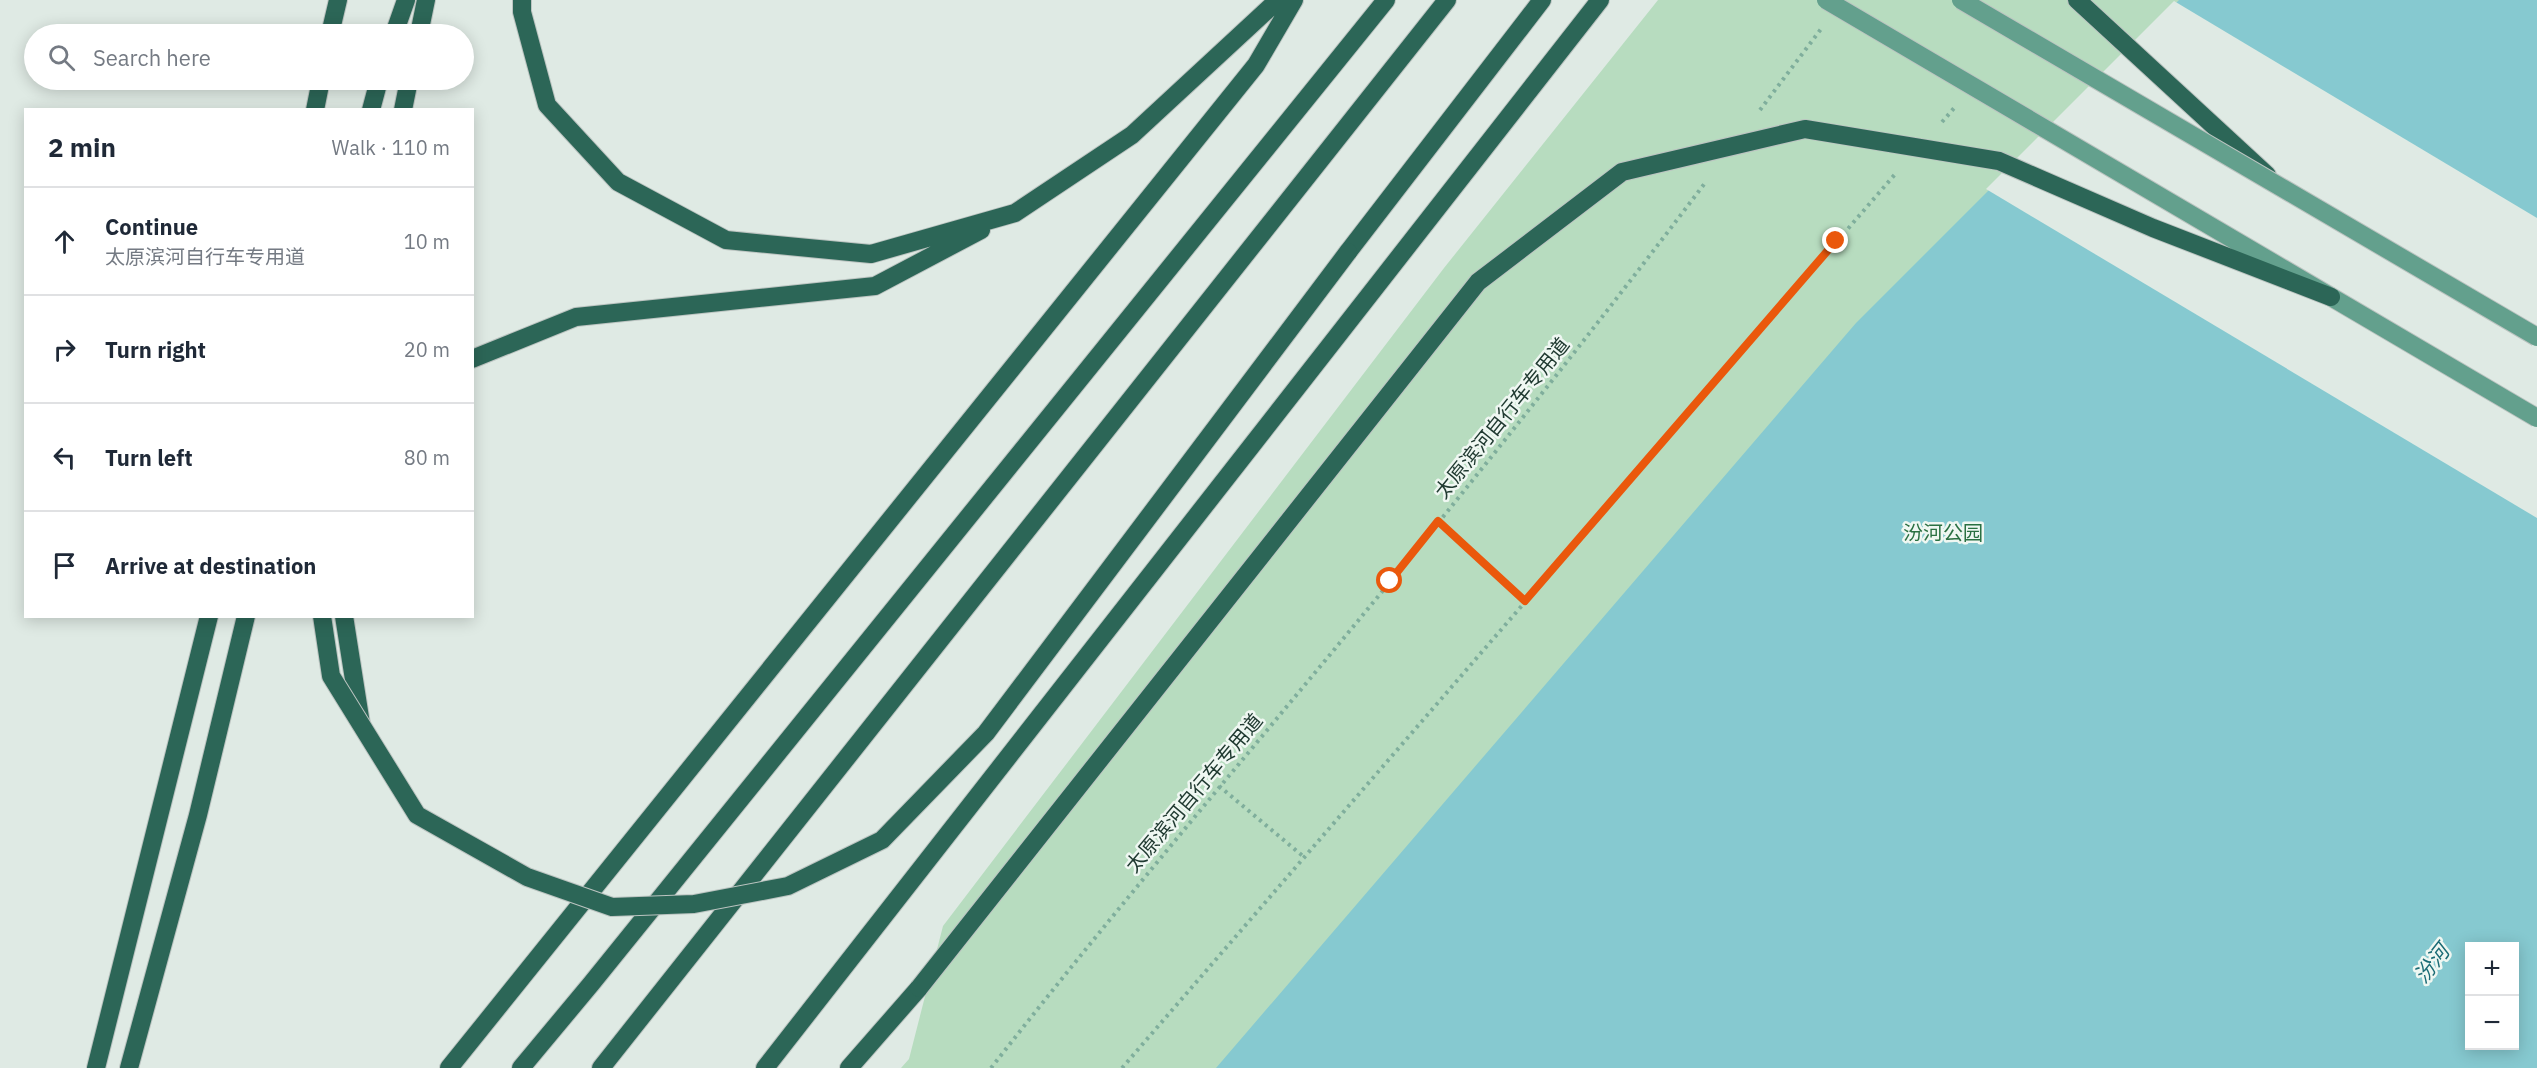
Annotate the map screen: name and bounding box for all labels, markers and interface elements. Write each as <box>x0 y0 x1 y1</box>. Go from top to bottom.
search box <box>24 24 474 90</box>
icon: search <box>45 41 78 74</box>
text: Search here <box>93 43 211 72</box>
text: 2 min <box>48 130 116 164</box>
text: Walk · 110 m <box>332 134 450 161</box>
text: Continue <box>105 212 198 241</box>
icon: ahead <box>48 225 81 258</box>
route end <box>1822 227 1848 253</box>
text: 10 m <box>404 228 450 255</box>
text: 太原滨河自行车专用道 <box>105 243 305 270</box>
street label: 太原滨河自行车专用道 <box>1428 331 1575 504</box>
icon: right <box>48 333 81 366</box>
text: Turn right <box>105 335 206 364</box>
text: 20 m <box>404 336 450 363</box>
icon: left <box>48 441 81 474</box>
text: Turn left <box>105 443 193 472</box>
text: 80 m <box>404 444 450 471</box>
park label: 汾河公园 <box>1903 519 1983 546</box>
icon: arrive <box>48 549 81 582</box>
text: Arrive at destination <box>105 551 316 580</box>
route start <box>1376 567 1402 593</box>
street label: 太原滨河自行车专用道 <box>1119 707 1268 878</box>
water label: 汾河 <box>2407 935 2458 989</box>
map controls <box>2465 942 2519 1050</box>
button: + <box>2465 942 2519 996</box>
button: − <box>2465 996 2519 1050</box>

